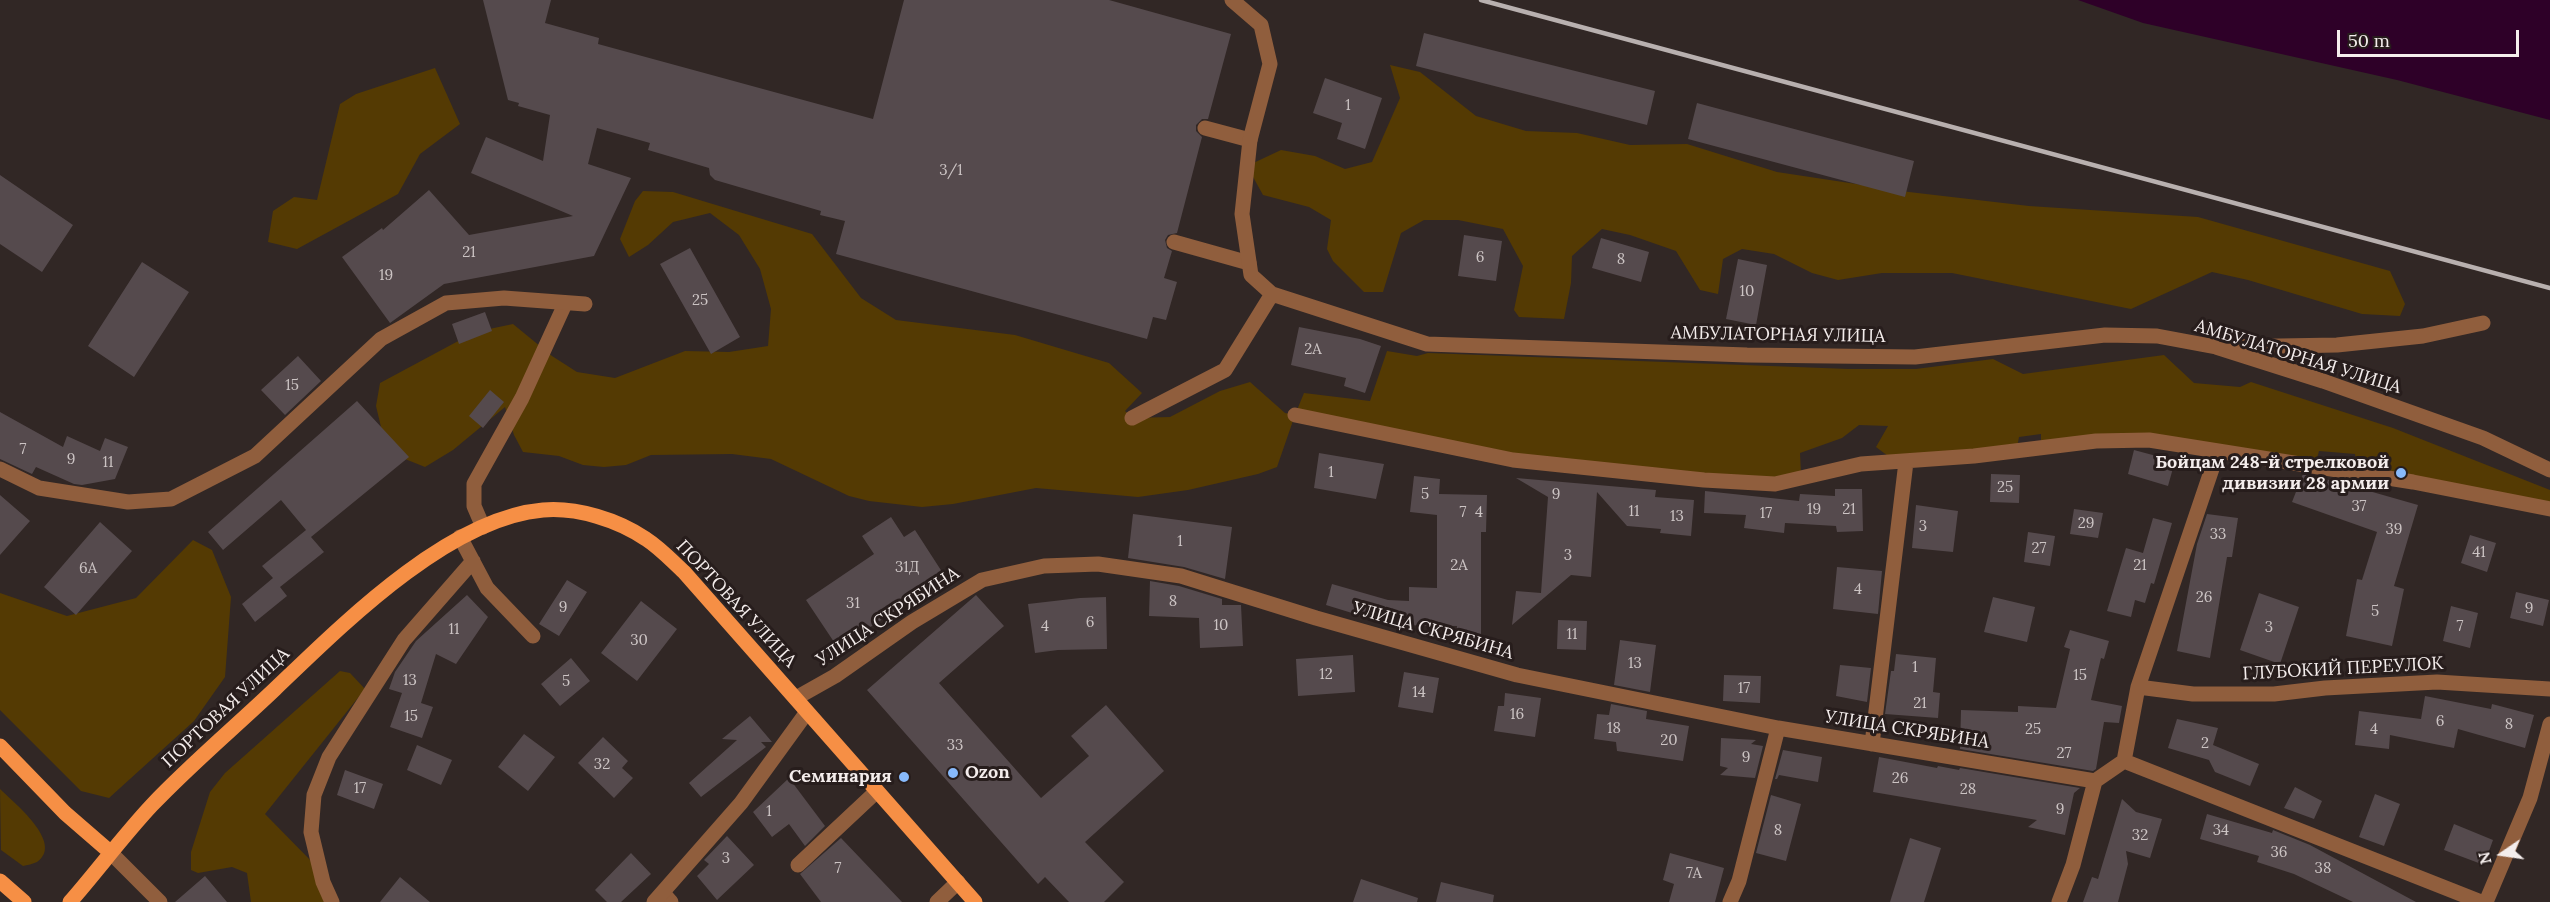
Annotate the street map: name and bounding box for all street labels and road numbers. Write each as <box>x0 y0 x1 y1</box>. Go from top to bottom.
street label: АМБУЛАТОРНАЯ УЛИЦА <box>2192 315 2404 399</box>
street label: АМБУЛАТОРНАЯ УЛИЦА <box>1670 322 1886 348</box>
street label: ПОРТОВАЯ УЛИЦА <box>671 536 801 672</box>
street label: УЛИЦА СКРЯБИНА <box>813 563 963 671</box>
street label: УЛИЦА СКРЯБИНА <box>1350 598 1516 664</box>
street label: ПОРТОВАЯ УЛИЦА <box>158 643 294 773</box>
street label: ГЛУБОКИЙ ПЕРЕУЛОК <box>2242 653 2444 685</box>
street label: УЛИЦА СКРЯБИНА <box>1823 706 1991 754</box>

